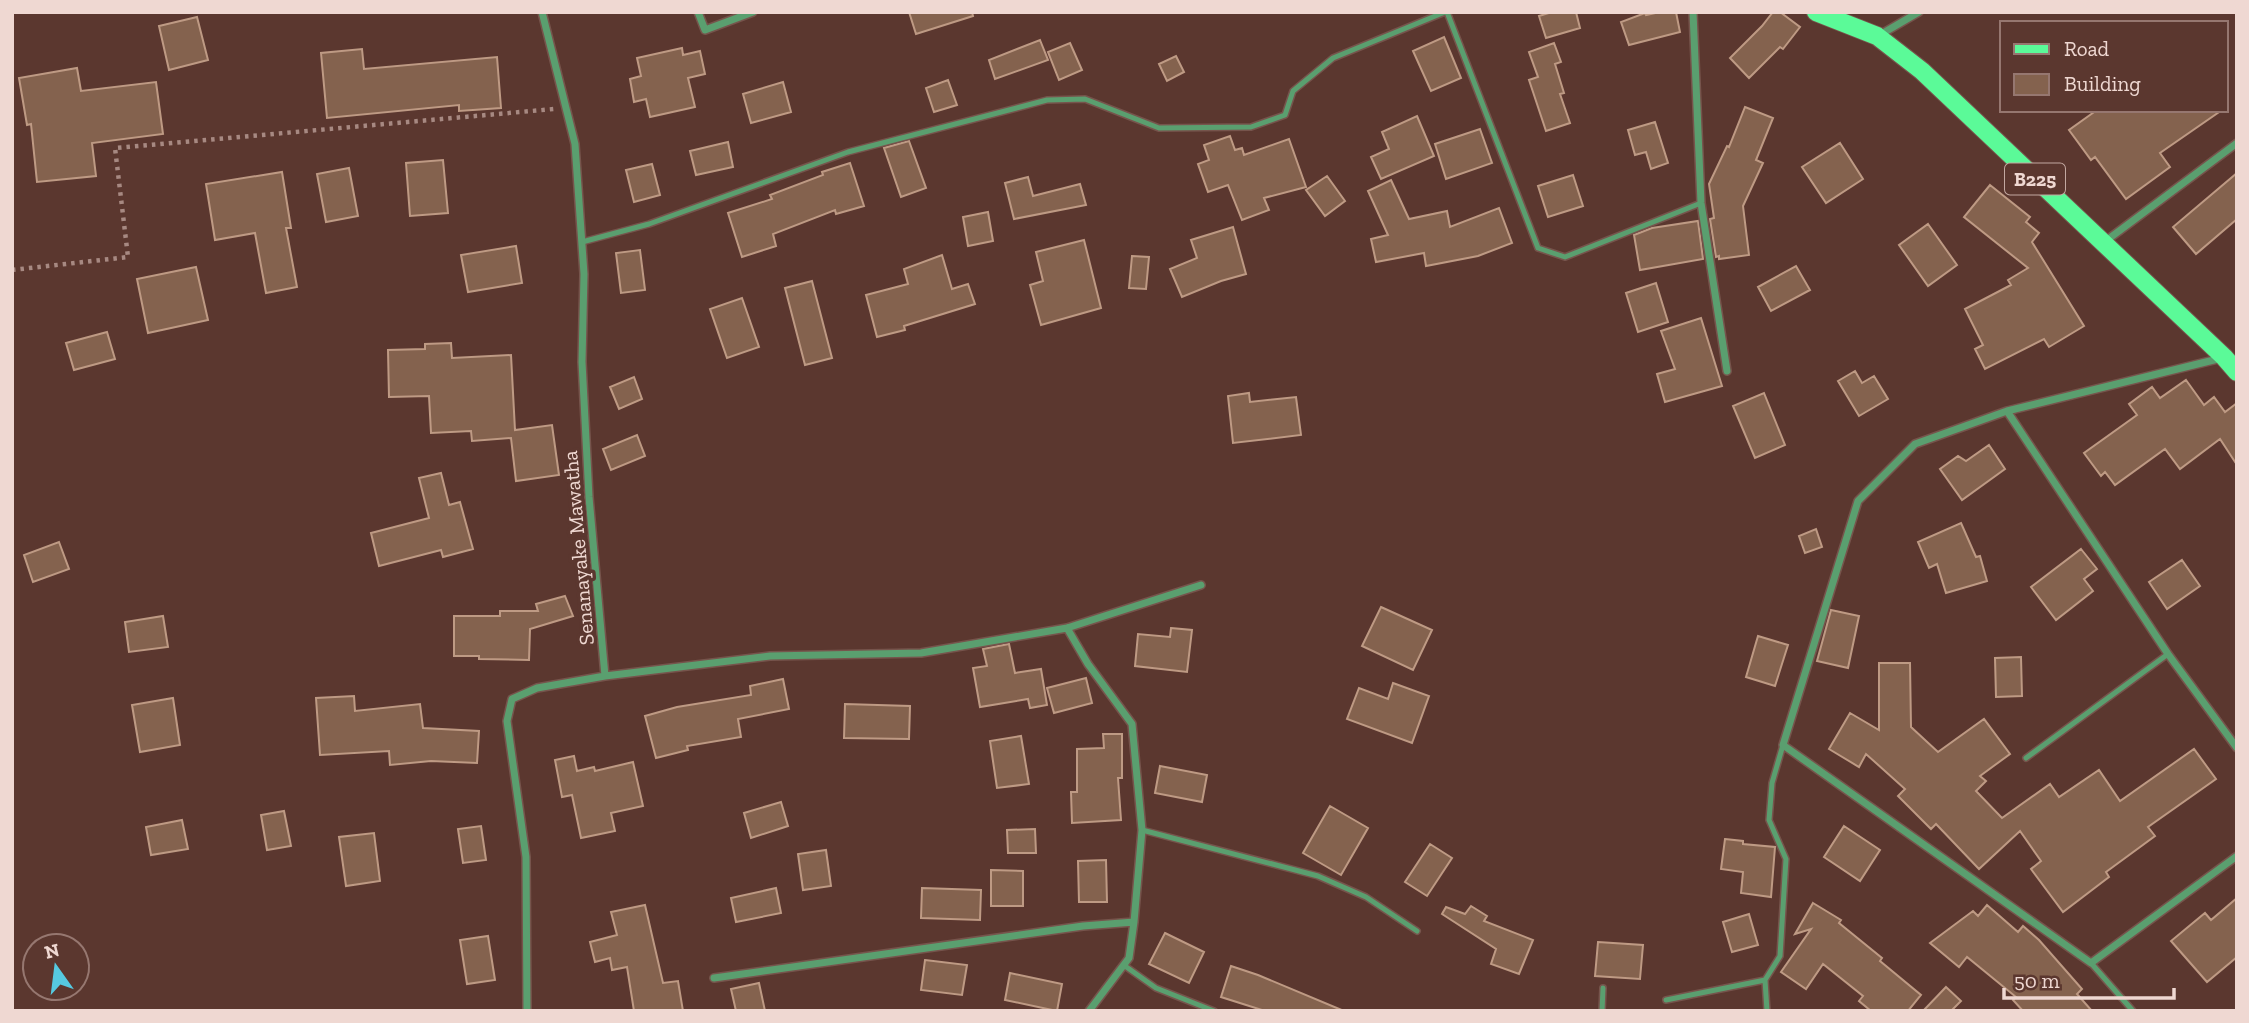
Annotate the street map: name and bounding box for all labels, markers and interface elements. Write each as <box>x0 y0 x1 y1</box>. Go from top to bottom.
legend <box>2000 21 2228 112</box>
text: Road <box>2064 36 2110 61</box>
text: Building <box>2064 71 2141 96</box>
road number: B225 <box>2005 164 2065 195</box>
street label: Senanayake Mawatha <box>557 450 599 646</box>
north arrow <box>21 932 91 1002</box>
text: N <box>42 938 62 964</box>
scale bar <box>2004 956 2174 1000</box>
text: 50 m <box>2014 968 2060 993</box>

